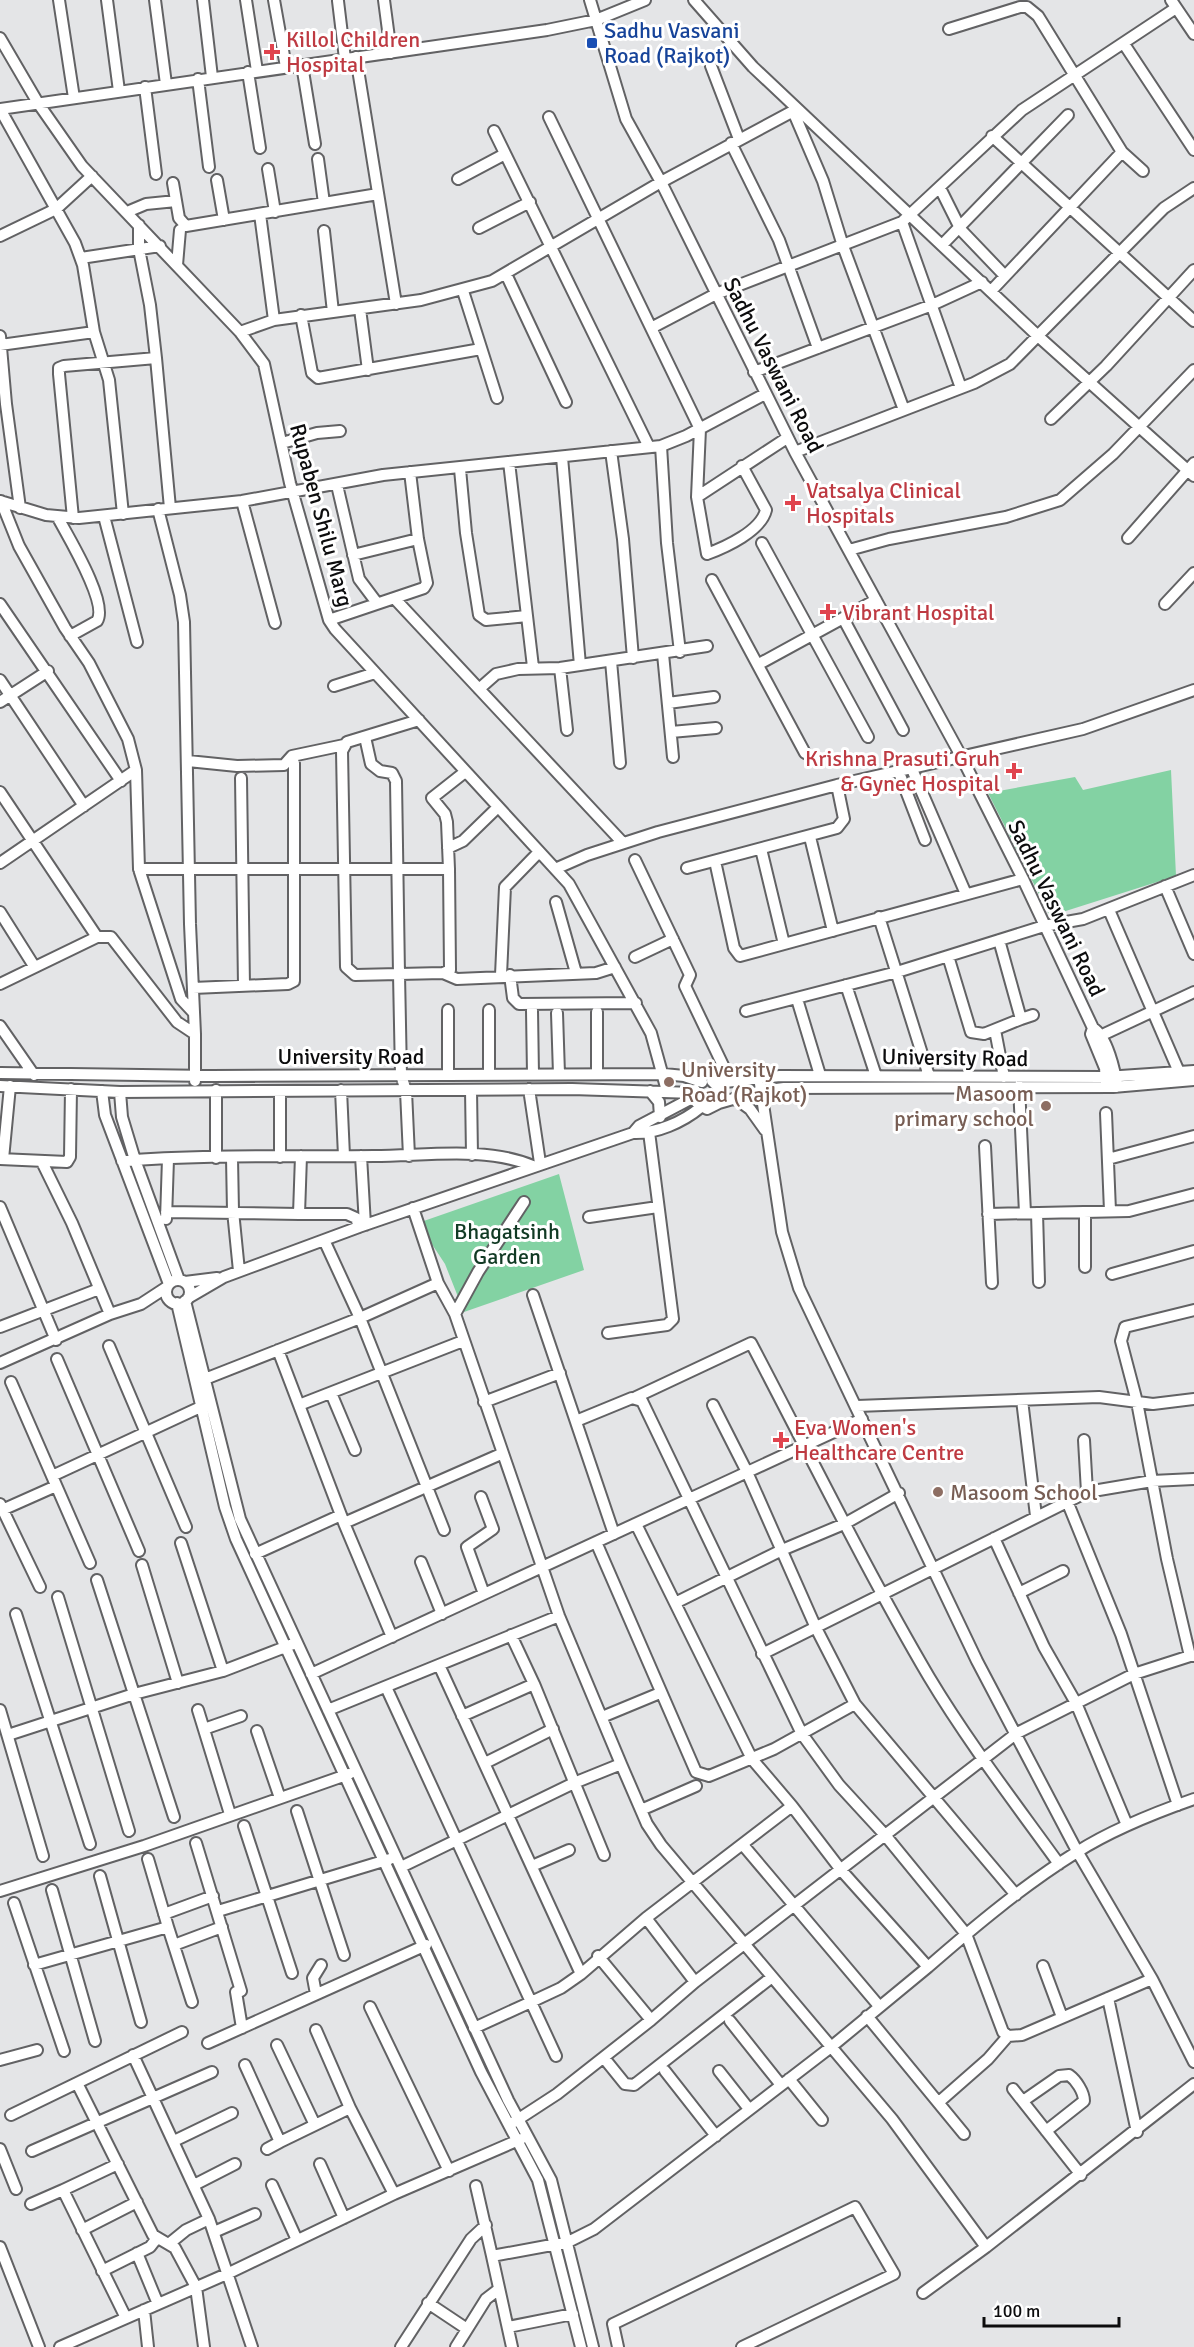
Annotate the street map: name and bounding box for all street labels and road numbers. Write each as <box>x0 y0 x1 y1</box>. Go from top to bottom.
street label: Sadhu Vaswani Road <box>718 273 829 457</box>
street label: Rupaben Shilu Marg <box>284 420 359 610</box>
street label: Sadhu Vaswani Road <box>1002 816 1111 1001</box>
street label: University Road <box>278 1043 424 1070</box>
street label: University Road <box>881 1043 1029 1072</box>

